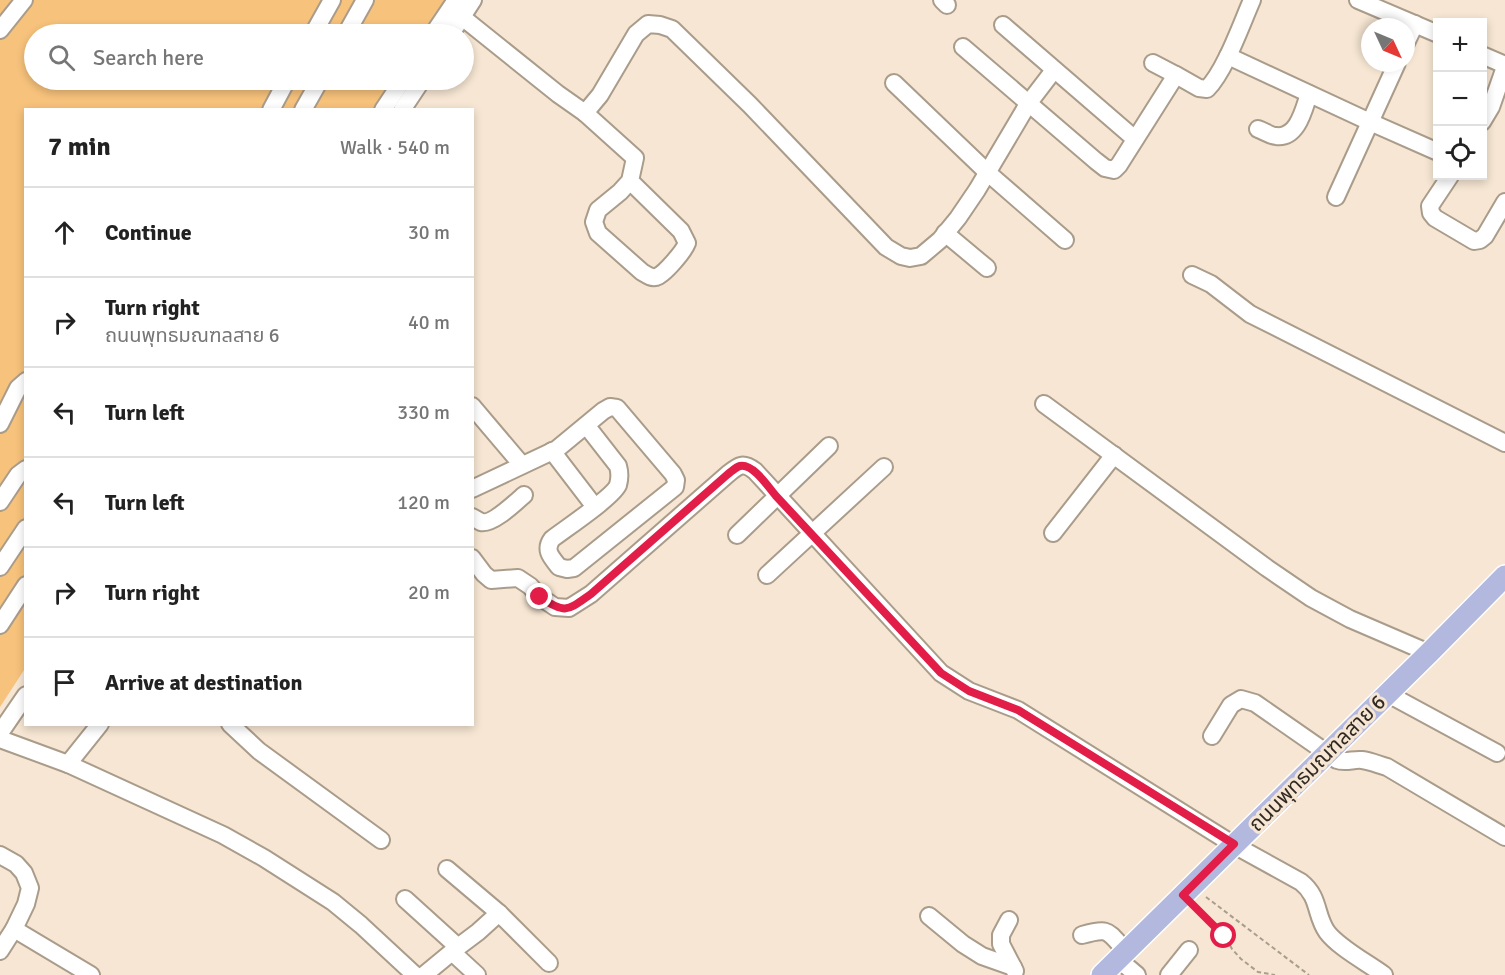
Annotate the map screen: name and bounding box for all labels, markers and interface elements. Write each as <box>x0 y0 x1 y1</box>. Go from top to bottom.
north arrow <box>1361 18 1415 72</box>
map controls <box>1433 18 1487 180</box>
button: + <box>1433 18 1487 72</box>
search box <box>24 24 474 90</box>
icon: search <box>45 41 78 74</box>
text: Search here <box>93 44 204 71</box>
button: − <box>1433 72 1487 126</box>
button: locate <box>1433 126 1487 180</box>
text: 7 min <box>48 131 111 163</box>
text: Walk · 540 m <box>340 135 450 160</box>
icon: ahead <box>48 216 81 249</box>
text: Continue <box>105 219 192 246</box>
text: 30 m <box>408 220 450 245</box>
text: Turn right <box>105 294 200 321</box>
icon: right <box>48 306 81 339</box>
text: 40 m <box>408 310 450 335</box>
text: ถนนพุทธมณฑลสาย 6 <box>105 323 280 348</box>
icon: left <box>48 396 81 429</box>
text: Turn left <box>105 399 185 426</box>
text: 330 m <box>397 400 450 425</box>
icon: left <box>48 486 81 519</box>
text: Turn left <box>105 489 185 516</box>
text: 120 m <box>397 490 450 515</box>
icon: right <box>48 576 81 609</box>
text: Turn right <box>105 579 200 606</box>
text: 20 m <box>408 580 450 605</box>
route end <box>526 583 552 609</box>
icon: arrive <box>48 666 81 699</box>
text: Arrive at destination <box>105 669 302 696</box>
street label: ถนนพุทธมณฑลสาย 6 <box>1243 689 1391 837</box>
route start <box>1210 922 1236 948</box>

